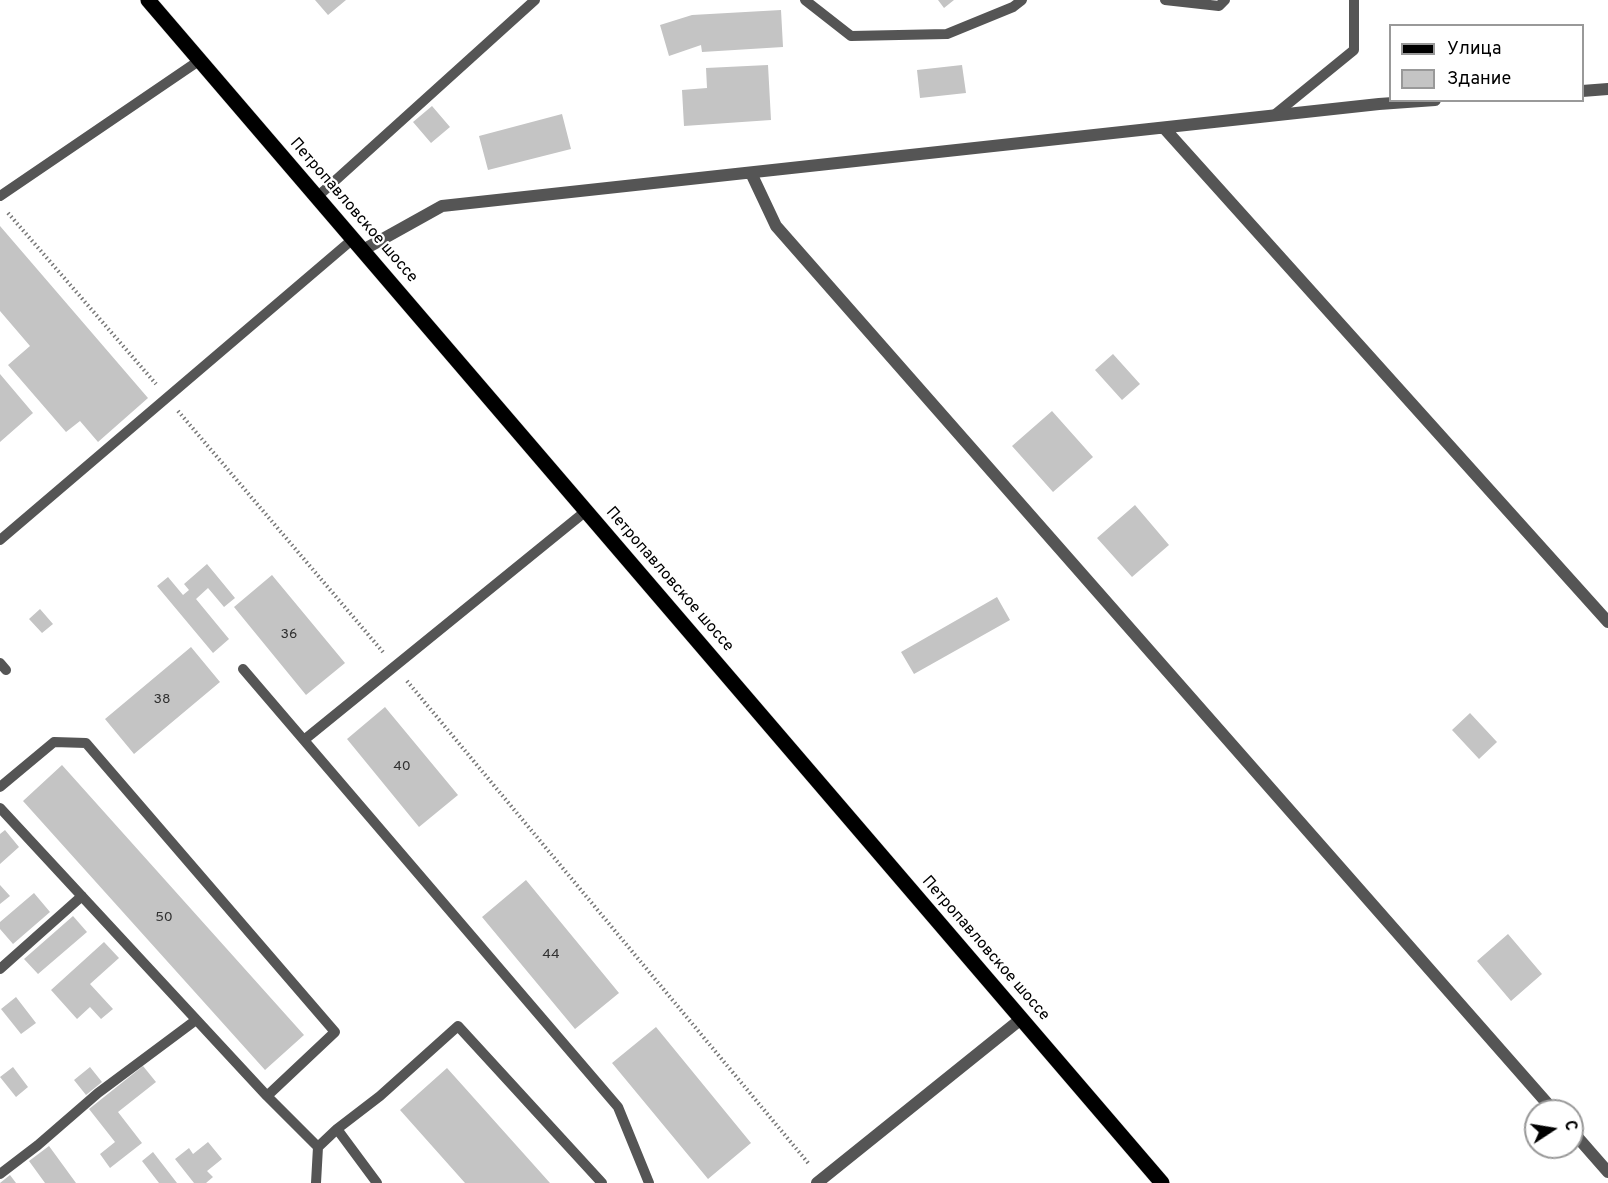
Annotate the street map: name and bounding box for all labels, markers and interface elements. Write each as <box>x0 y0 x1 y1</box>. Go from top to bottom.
legend <box>1389 24 1584 102</box>
text: Улица <box>1447 38 1501 61</box>
text: Здание <box>1447 68 1511 91</box>
street label: Петропавловское шоссе <box>285 135 421 287</box>
street label: Петропавловское шоссе <box>601 504 737 656</box>
house number: 36 <box>281 627 297 643</box>
house number: 38 <box>154 692 170 708</box>
house number: 40 <box>393 759 411 775</box>
street label: Петропавловское шоссе <box>917 873 1053 1025</box>
house number: 50 <box>155 910 173 926</box>
house number: 44 <box>542 947 560 963</box>
north arrow <box>1524 1099 1584 1159</box>
text: С <box>1559 1119 1580 1133</box>

